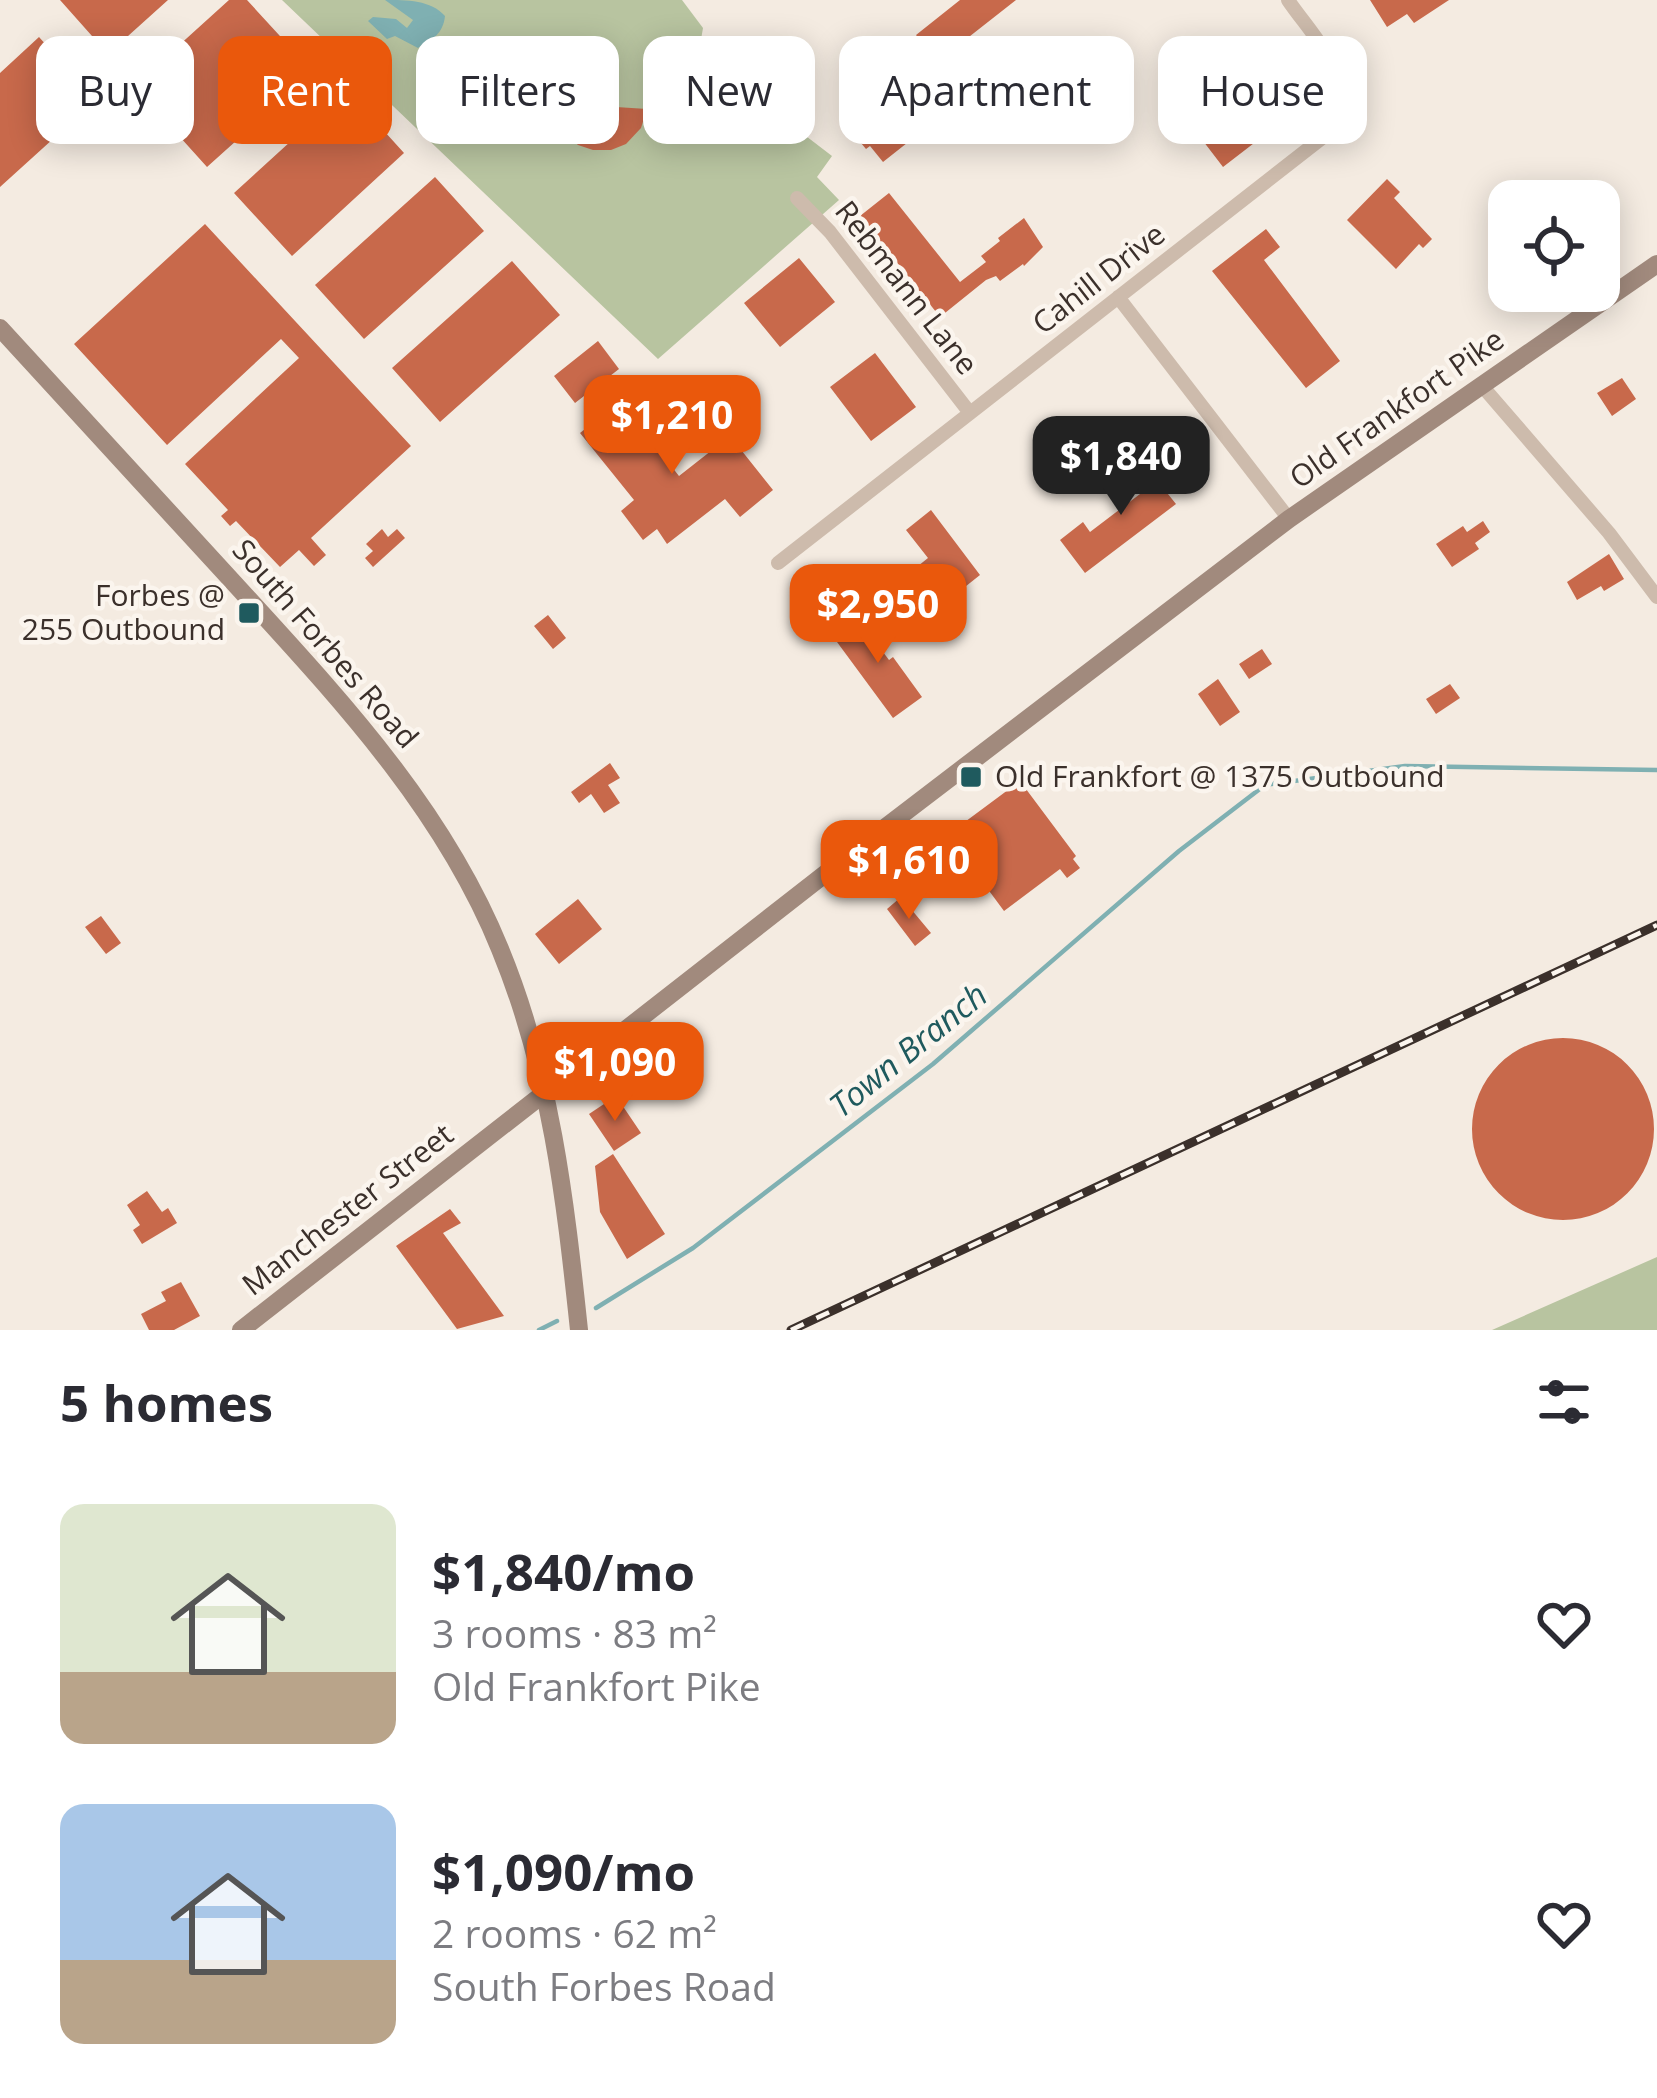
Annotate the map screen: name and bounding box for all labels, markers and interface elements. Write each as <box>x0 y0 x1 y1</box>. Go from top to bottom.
chip: Buy <box>36 36 194 144</box>
chip: Rent <box>218 36 392 144</box>
chip: Filters <box>416 36 619 144</box>
chip: New <box>643 36 815 144</box>
chip: Apartment <box>839 36 1134 144</box>
chip: House <box>1158 36 1367 144</box>
map controls <box>1488 180 1620 312</box>
button: locate <box>1488 180 1620 312</box>
street label: Rebmann Lane <box>826 192 988 383</box>
street label: Cahill Drive <box>1023 213 1173 343</box>
street label: Old Frankfort Pike <box>1281 318 1511 497</box>
pin: $1,210 <box>574 375 770 477</box>
text: $1,210 <box>611 387 733 440</box>
pin: $1,840 <box>1023 416 1219 518</box>
text: $1,840 <box>1060 428 1182 481</box>
street label: South Forbes Road <box>224 530 428 756</box>
pin: $2,950 <box>780 564 976 666</box>
place label: Forbes @ 255 Outbound <box>22 574 225 649</box>
text: $2,950 <box>817 576 939 629</box>
marker: Forbes @ 255 Outbound <box>236 600 262 626</box>
place label: Old Frankfort @ 1375 Outbound <box>995 755 1445 796</box>
marker: Old Frankfort @ 1375 Outbound <box>958 764 984 790</box>
pin: $1,610 <box>811 820 1007 922</box>
text: $1,610 <box>848 832 970 885</box>
water label: Town Branch <box>819 972 996 1127</box>
pin: $1,090 <box>517 1022 713 1124</box>
text: $1,090 <box>554 1034 676 1087</box>
street label: Manchester Street <box>233 1113 461 1304</box>
text: 5 homes <box>60 1367 273 1437</box>
icon: filters <box>1531 1369 1597 1435</box>
text: $1,840/mo <box>432 1536 695 1606</box>
icon: home <box>156 1552 300 1696</box>
icon: heart <box>1531 1591 1597 1657</box>
text: 3 rooms · 83 m² <box>432 1606 717 1659</box>
text: Old Frankfort Pike <box>432 1659 761 1712</box>
text: $1,090/mo <box>432 1836 695 1906</box>
icon: home <box>156 1852 300 1996</box>
icon: heart <box>1531 1891 1597 1957</box>
text: 2 rooms · 62 m² <box>432 1906 717 1959</box>
text: South Forbes Road <box>432 1959 776 2012</box>

